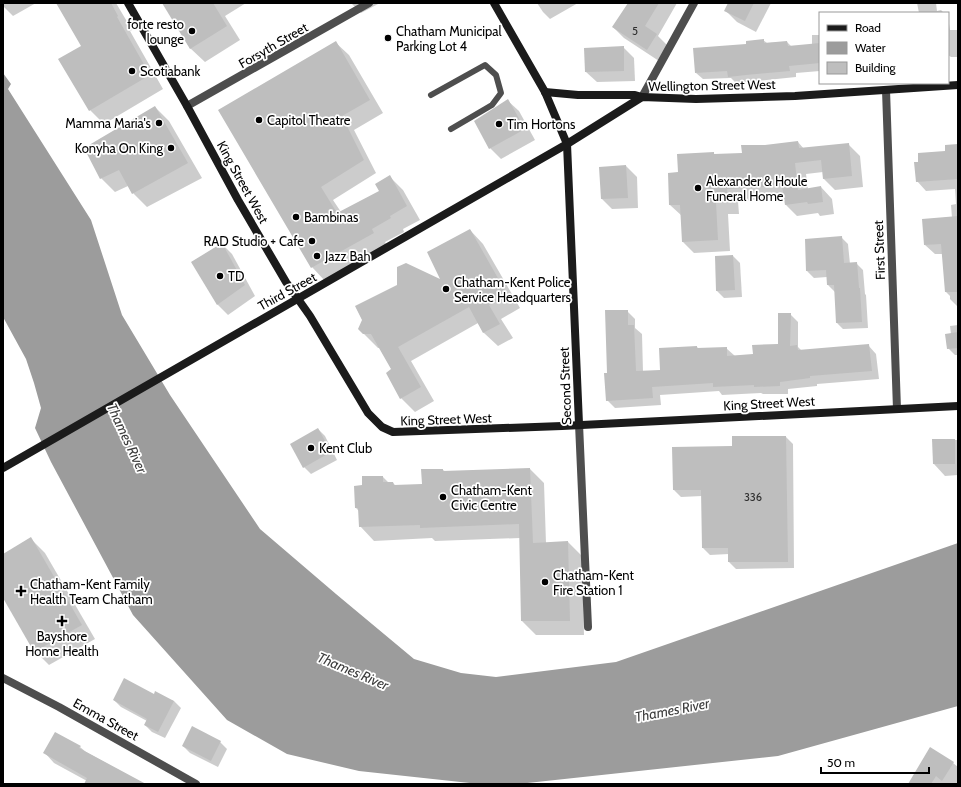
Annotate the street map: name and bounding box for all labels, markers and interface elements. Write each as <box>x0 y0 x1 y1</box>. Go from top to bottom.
legend <box>819 12 949 84</box>
place label: forte resto lounge <box>127 16 184 47</box>
street label: Forsyth Street <box>236 18 311 71</box>
text: Road <box>855 20 881 35</box>
place label: Chatham Municipal Parking Lot 4 <box>396 23 502 54</box>
house number: 5 <box>632 24 638 38</box>
marker: forte resto lounge <box>187 26 197 36</box>
marker: Chatham Municipal Parking Lot 4 <box>383 33 393 43</box>
text: Water <box>855 40 886 55</box>
text: Building <box>855 60 897 75</box>
place label: Scotiabank <box>140 63 201 79</box>
marker: Scotiabank <box>127 66 137 76</box>
street label: Wellington Street West <box>648 76 776 94</box>
place label: Capitol Theatre <box>267 112 351 128</box>
place label: Mamma Maria's <box>65 115 152 131</box>
marker: Capitol Theatre <box>254 115 264 125</box>
place label: Tim Hortons <box>507 116 576 132</box>
marker: Mamma Maria's <box>154 118 164 128</box>
marker: Tim Hortons <box>494 119 504 129</box>
street label: King Street West <box>214 138 273 226</box>
place label: Konyha On King <box>75 140 164 156</box>
marker: Konyha On King <box>166 143 176 153</box>
place label: Alexander & Houle Funeral Home <box>706 173 808 204</box>
marker: Alexander & Houle Funeral Home <box>693 183 703 193</box>
place label: Bambinas <box>304 209 359 225</box>
marker: Bambinas <box>291 212 301 222</box>
street label: First Street <box>870 219 888 280</box>
place label: RAD Studio + Cafe <box>203 233 304 249</box>
marker: RAD Studio + Cafe <box>307 236 317 246</box>
place label: Jazz Bah <box>324 248 371 264</box>
marker: Jazz Bah <box>312 251 322 261</box>
place label: TD <box>228 268 244 284</box>
street label: Third Street <box>255 268 319 314</box>
marker: TD <box>215 271 225 281</box>
place label: Chatham-Kent Police Service Headquarters <box>454 274 572 305</box>
marker: Chatham-Kent Police Service Headquarters <box>441 284 451 294</box>
street label: Second Street <box>556 346 574 425</box>
street label: King Street West <box>723 393 816 413</box>
water label: Thames River <box>103 400 151 477</box>
street label: King Street West <box>400 409 493 429</box>
place label: Kent Club <box>319 440 372 456</box>
marker: Kent Club <box>306 443 316 453</box>
place label: Chatham-Kent Civic Centre <box>451 482 532 513</box>
house number: 336 <box>744 490 762 504</box>
marker: Chatham-Kent Civic Centre <box>438 492 448 502</box>
place label: Chatham-Kent Fire Station 1 <box>553 567 634 598</box>
place label: Chatham-Kent Family Health Team Chatham <box>30 576 153 607</box>
marker: Chatham-Kent Fire Station 1 <box>540 577 550 587</box>
marker: Chatham-Kent Family Health Team Chatham <box>15 585 27 597</box>
marker: Bayshore Home Health <box>56 615 68 627</box>
place label: Bayshore Home Health <box>25 628 99 659</box>
water label: Thames River <box>315 648 392 694</box>
street label: Emma Street <box>70 694 142 744</box>
water label: Thames River <box>633 694 711 726</box>
scale bar <box>821 749 929 775</box>
text: 50 m <box>827 755 855 770</box>

